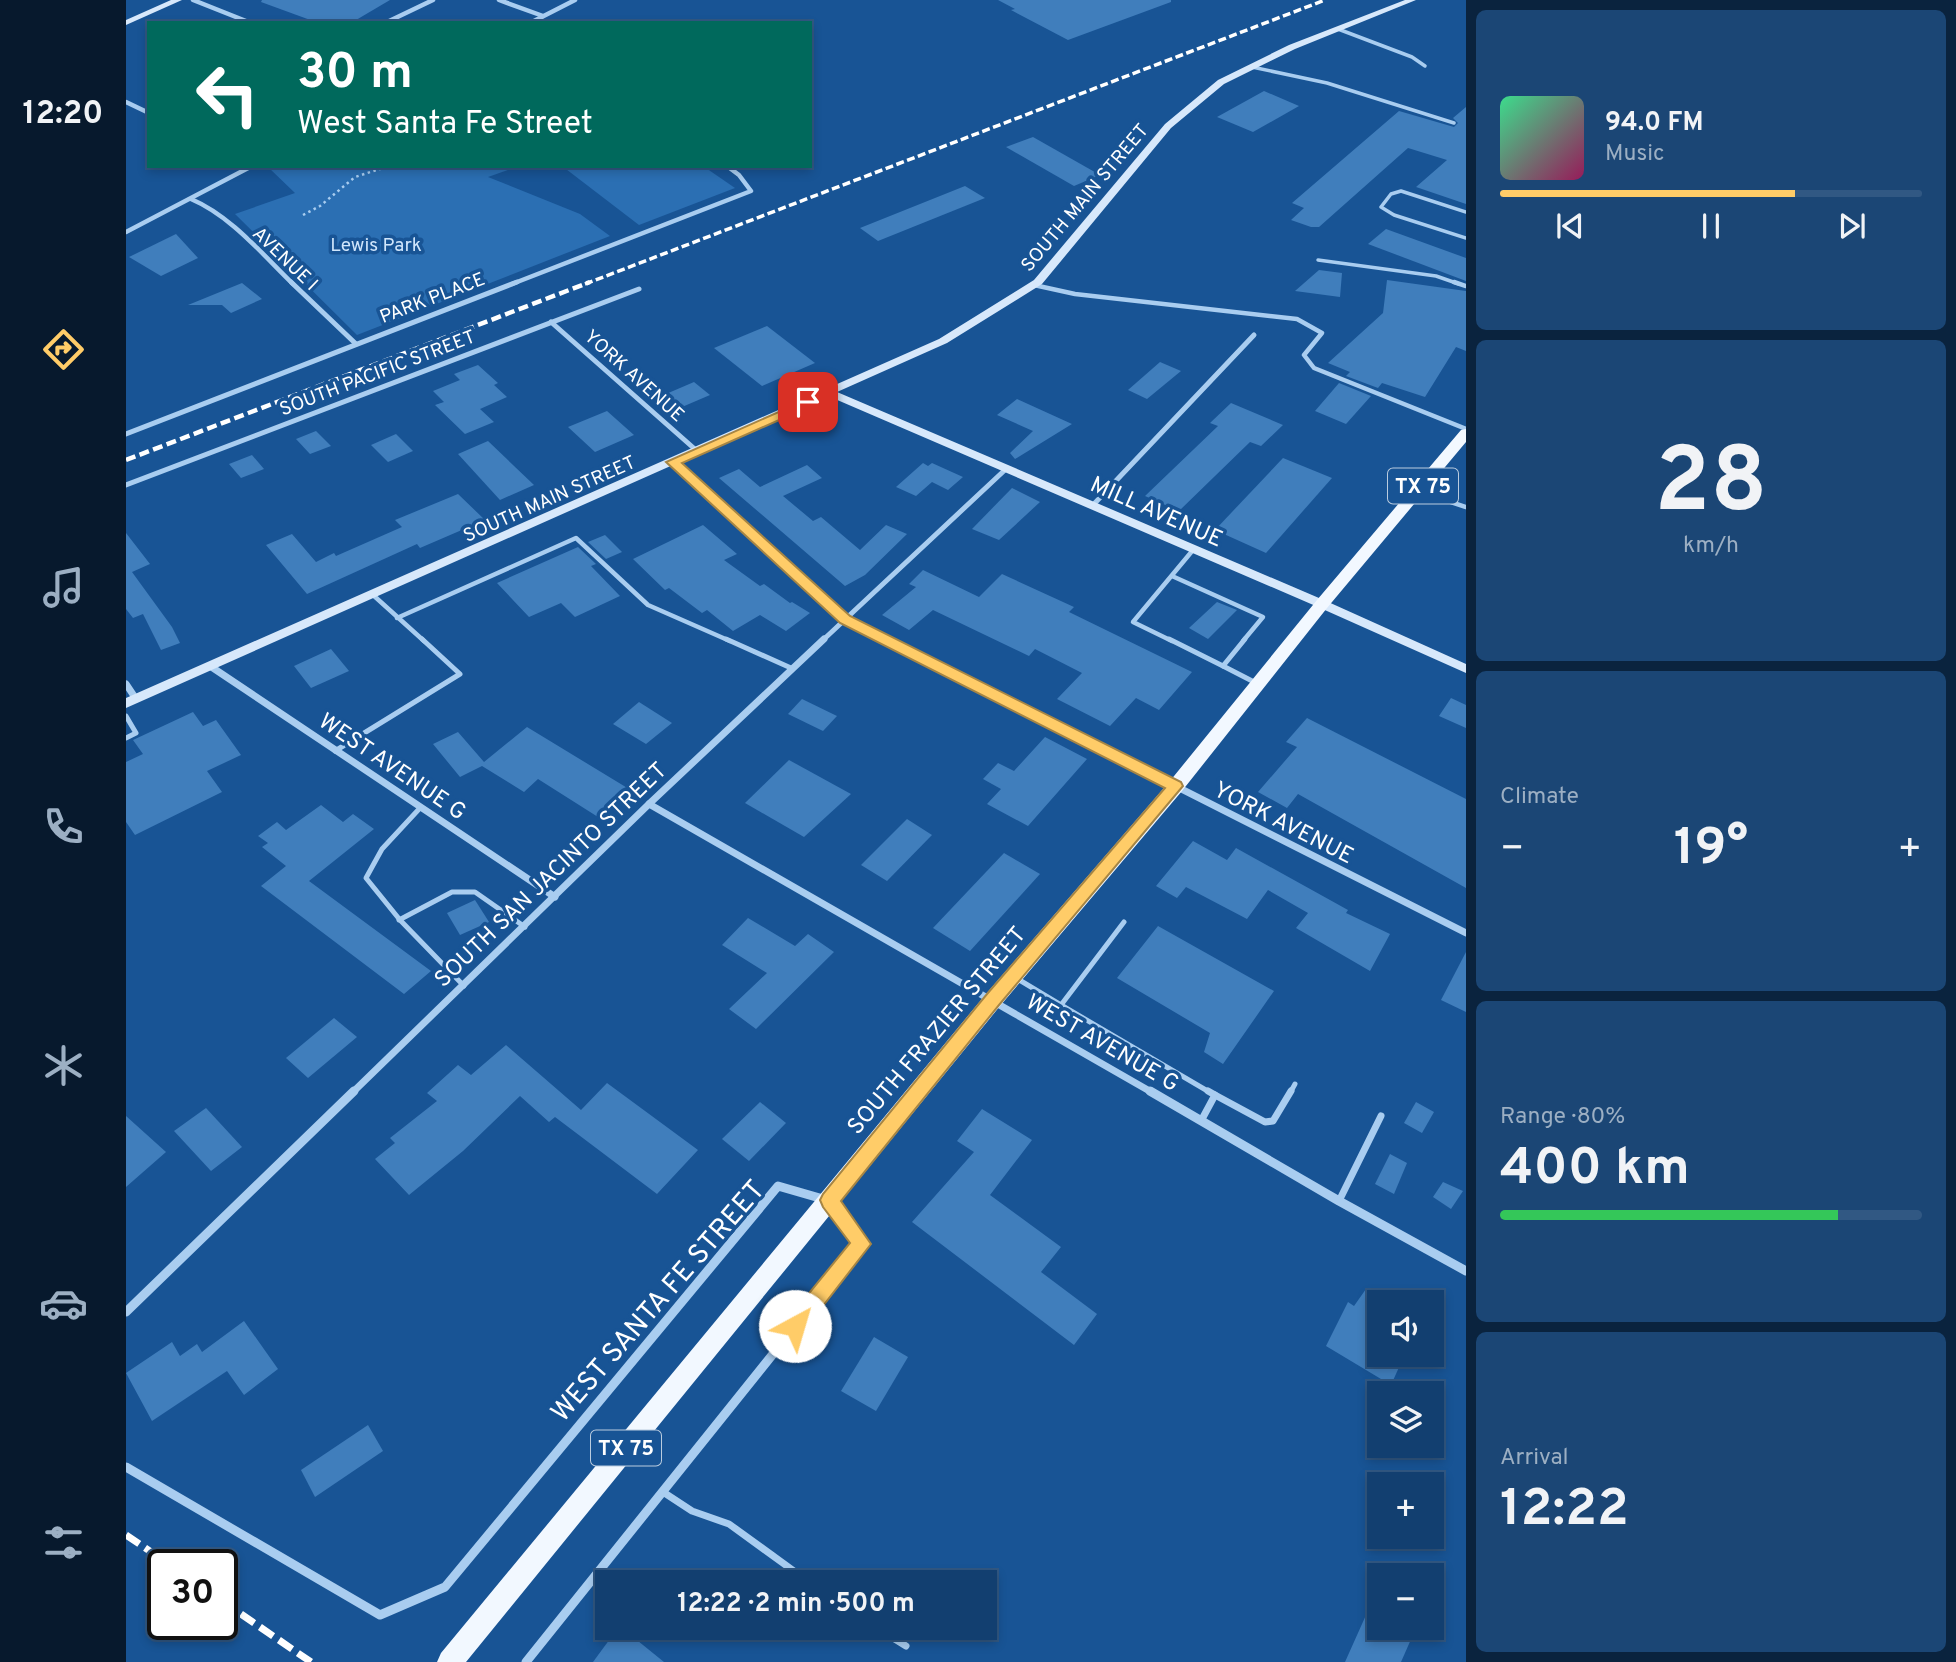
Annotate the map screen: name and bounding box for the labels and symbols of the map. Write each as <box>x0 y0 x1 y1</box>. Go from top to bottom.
street label: SOUTH MAIN STREET <box>1017 119 1155 277</box>
street label: AVENUE I <box>247 222 323 297</box>
park label: Lewis Park <box>330 234 422 258</box>
street label: PARK PLACE <box>377 268 489 330</box>
street label: SOUTH PACIFIC STREET <box>276 325 479 422</box>
street label: YORK AVENUE <box>578 325 689 428</box>
pin <box>778 372 838 432</box>
street label: SOUTH MAIN STREET <box>460 451 640 549</box>
road number: TX 75 <box>1388 468 1458 504</box>
street label: MILL AVENUE <box>1085 471 1227 555</box>
street label: WEST AVENUE G <box>312 708 471 828</box>
street label: SOUTH SAN JACINTO STREET <box>429 757 674 995</box>
street label: YORK AVENUE <box>1208 776 1358 872</box>
street label: SOUTH FRAZIER STREET <box>842 922 1034 1142</box>
street label: WEST AVENUE G <box>1020 989 1183 1100</box>
street label: WEST SANTA FE STREET <box>544 1173 774 1430</box>
position arrow <box>758 1289 832 1363</box>
road number: TX 75 <box>591 1430 661 1466</box>
speed limit sign: 30 <box>147 1549 238 1640</box>

